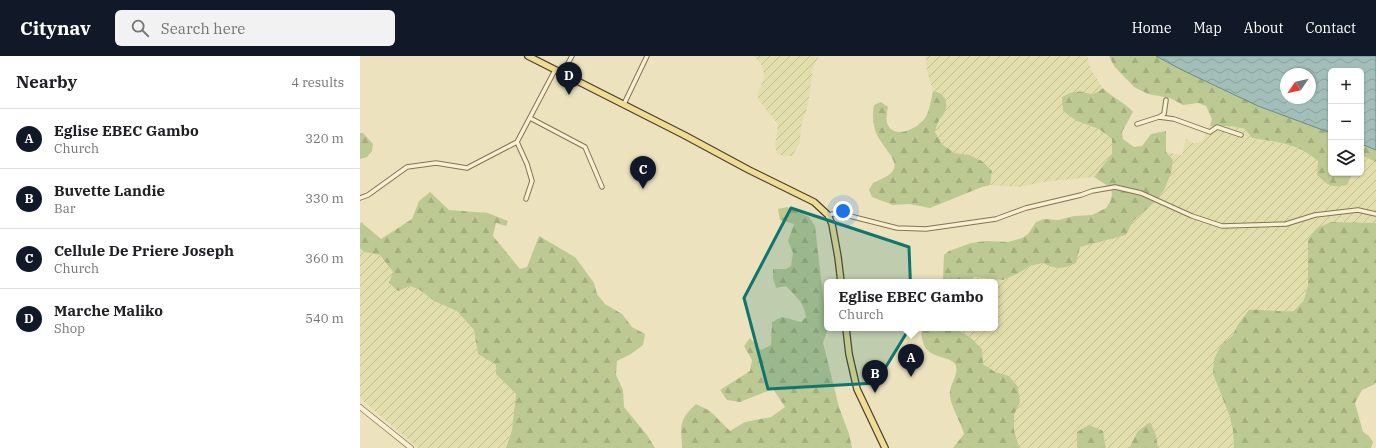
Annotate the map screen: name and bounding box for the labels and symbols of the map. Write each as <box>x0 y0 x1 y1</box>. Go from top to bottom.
pin: D <box>556 62 582 95</box>
north arrow <box>1280 68 1316 104</box>
pin: C <box>630 156 656 189</box>
your location <box>833 201 853 221</box>
pin: A <box>898 344 924 377</box>
pin: B <box>862 360 888 393</box>

